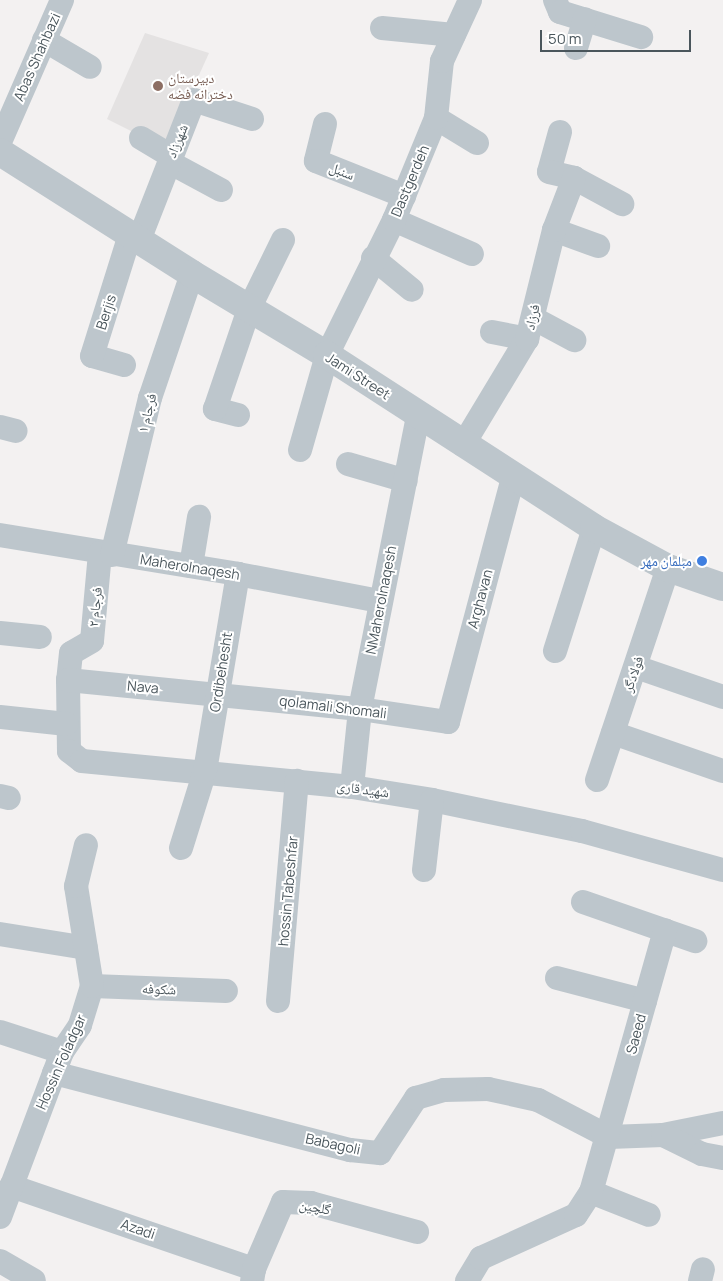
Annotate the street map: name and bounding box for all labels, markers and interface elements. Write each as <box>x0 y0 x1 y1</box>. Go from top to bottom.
street label: Abas Shahbazi <box>10 10 64 104</box>
scale bar <box>543 20 694 52</box>
text: 50 m <box>548 28 582 49</box>
place label: دبیرستان دخترانه فضه <box>168 70 233 102</box>
marker: دبیرستان دخترانه فضه <box>152 80 164 92</box>
street label: شهرزاد <box>163 122 191 160</box>
street label: Dastgerdeh <box>387 143 433 219</box>
street label: سنبل <box>327 159 357 183</box>
street label: Berjis <box>92 292 120 332</box>
street label: فرزاد <box>521 302 543 332</box>
street label: Jami Street <box>323 349 393 403</box>
street label: فرجام ۱ <box>134 392 160 434</box>
street label: NMaherolnaqesh <box>362 544 400 656</box>
street label: Maherolnaqesh <box>139 551 241 583</box>
place label: مبلمان مهر <box>640 553 692 569</box>
marker: مبلمان مهر <box>696 555 708 567</box>
street label: Arghavan <box>464 568 496 630</box>
street label: فرجام ۲ <box>85 586 105 628</box>
street label: Ordibehesht <box>206 631 236 713</box>
street label: فولادگر <box>619 654 647 694</box>
street label: Nava <box>127 677 159 697</box>
street label: qolamali Shomali <box>278 692 388 722</box>
street label: شهید قاری <box>336 777 390 801</box>
street label: hossin Tabeshfar <box>275 835 301 947</box>
street label: شکوفه <box>142 980 176 998</box>
street label: Hossin Foladgar <box>32 1012 90 1112</box>
street label: Saeed <box>623 1012 649 1056</box>
street label: Babagoli <box>304 1130 362 1158</box>
street label: گلچین <box>298 1196 332 1218</box>
street label: Azadi <box>119 1215 157 1243</box>

